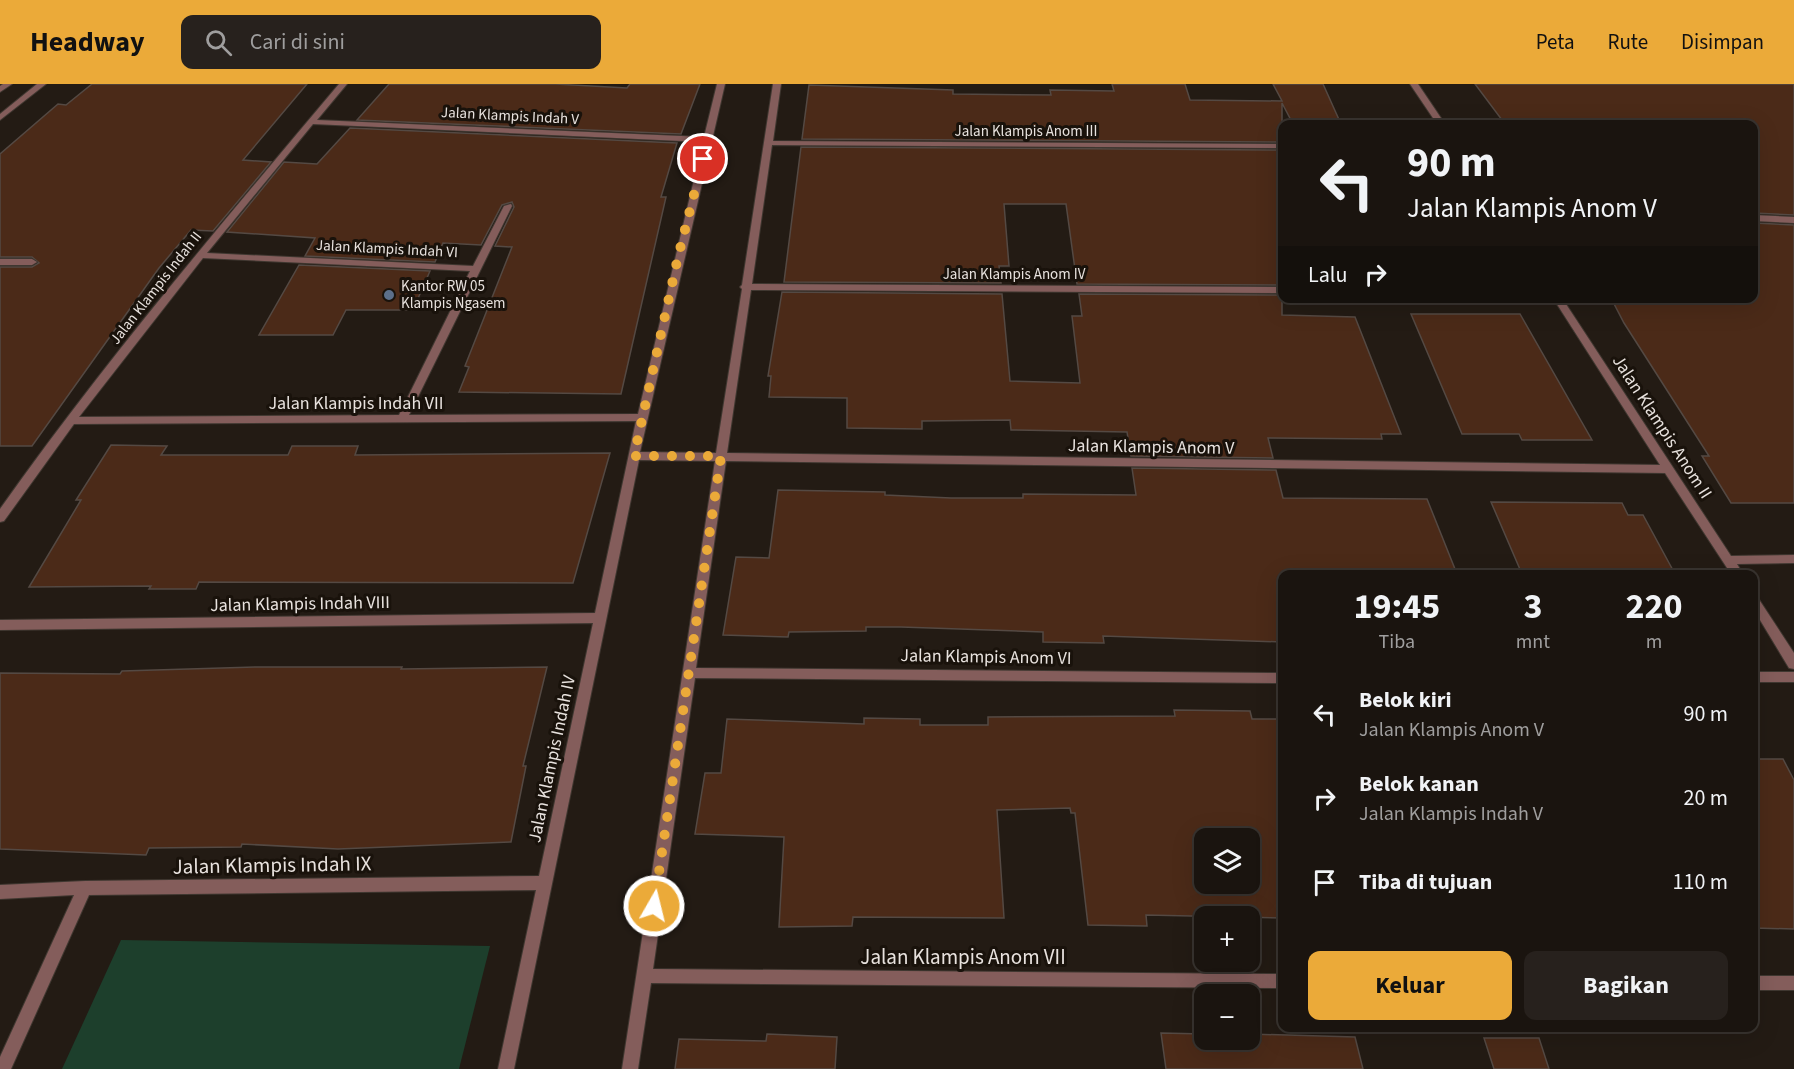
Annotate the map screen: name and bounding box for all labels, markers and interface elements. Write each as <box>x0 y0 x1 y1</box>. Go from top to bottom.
search box <box>181 15 601 69</box>
text: Headway <box>30 22 145 62</box>
icon: search <box>202 26 235 59</box>
text: Cari di sini <box>250 26 345 58</box>
text: Peta <box>1536 27 1574 57</box>
text: Rute <box>1607 27 1648 57</box>
text: Disimpan <box>1681 27 1764 57</box>
street label: Jalan Klampis Indah V <box>441 102 580 130</box>
street label: Jalan Klampis Anom III <box>955 121 1097 142</box>
pin <box>677 133 728 184</box>
text: 90 m <box>1407 133 1496 193</box>
icon: arrive <box>686 142 719 175</box>
icon: left <box>1308 144 1386 222</box>
text: Jalan Klampis Anom V <box>1407 189 1657 228</box>
street label: Jalan Klampis Indah II <box>105 227 207 349</box>
street label: Jalan Klampis Indah VI <box>316 235 458 263</box>
icon: right <box>1359 258 1392 291</box>
text: Lalu <box>1308 259 1347 291</box>
street label: Jalan Klampis Anom IV <box>943 264 1086 285</box>
place label: Kantor RW 05 Klampis Ngasem <box>401 276 506 314</box>
marker: Kantor RW 05 Klampis Ngasem <box>382 288 396 302</box>
street label: Jalan Klampis Anom II <box>1606 350 1718 504</box>
street label: Jalan Klampis Indah VII <box>268 391 444 416</box>
street label: Jalan Klampis Anom V <box>1068 433 1235 461</box>
text: 19:45 <box>1353 581 1440 632</box>
text: 3 <box>1523 581 1542 632</box>
text: 220 <box>1625 581 1683 632</box>
street label: Jalan Klampis Indah VIII <box>210 590 390 618</box>
text: Tiba <box>1379 628 1415 656</box>
text: mnt <box>1516 628 1550 656</box>
text: m <box>1646 628 1662 656</box>
street label: Jalan Klampis Anom VI <box>900 643 1072 671</box>
street label: Jalan Klampis Indah IV <box>522 672 582 845</box>
text: Belok kiri <box>1359 684 1452 716</box>
icon: left <box>1308 698 1341 731</box>
text: 90 m <box>1683 698 1728 730</box>
text: Jalan Klampis Anom V <box>1359 716 1544 744</box>
text: Belok kanan <box>1359 768 1479 800</box>
icon: right <box>1308 782 1341 815</box>
text: 20 m <box>1683 782 1728 814</box>
text: Jalan Klampis Indah V <box>1359 800 1543 828</box>
map controls <box>1194 828 1260 1050</box>
button: layers <box>1194 828 1260 894</box>
street label: Jalan Klampis Indah IX <box>172 848 372 882</box>
icon: arrive <box>1308 866 1341 899</box>
text: Tiba di tujuan <box>1359 866 1492 898</box>
text: 110 m <box>1673 866 1728 898</box>
position arrow <box>622 874 686 938</box>
button: + <box>1194 906 1260 972</box>
street label: Jalan Klampis Anom VII <box>860 942 1066 972</box>
button: Keluar <box>1308 951 1512 1020</box>
button: Bagikan <box>1524 951 1728 1020</box>
button: − <box>1194 984 1260 1050</box>

